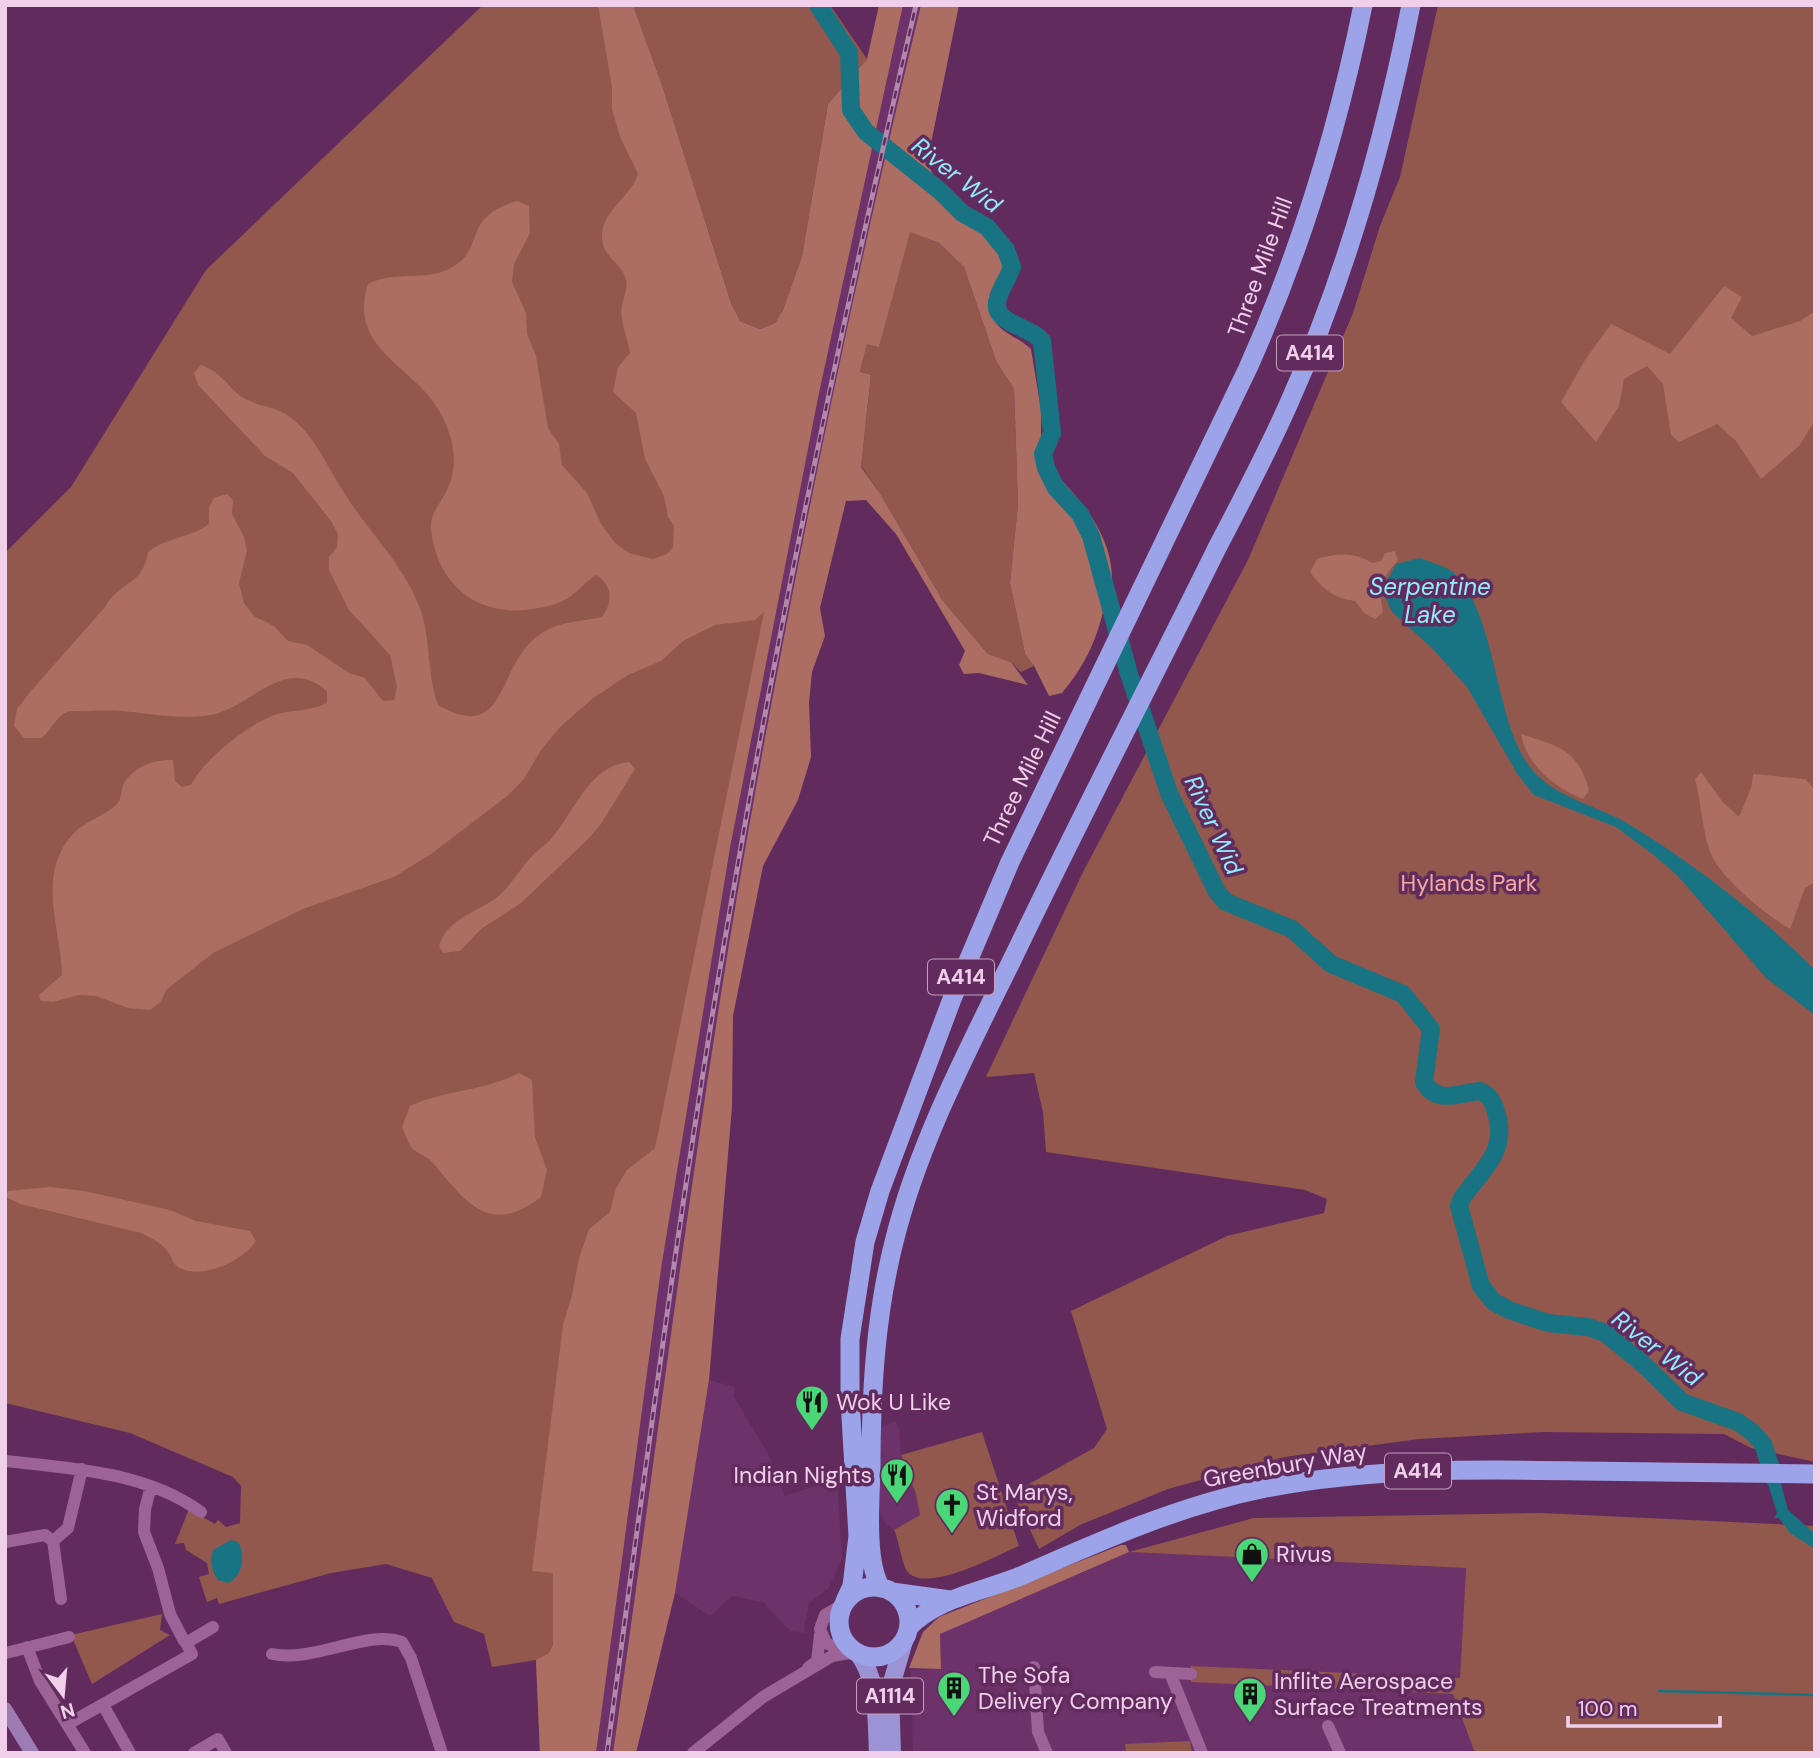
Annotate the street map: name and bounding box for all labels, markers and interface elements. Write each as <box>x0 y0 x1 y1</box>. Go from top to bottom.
water label: River Wid <box>906 130 1009 220</box>
street label: Three Mile Hill <box>1221 193 1299 341</box>
road number: A414 <box>1277 336 1343 370</box>
water label: Serpentine Lake <box>1369 571 1491 630</box>
street label: Three Mile Hill <box>976 706 1068 852</box>
water label: River Wid <box>1178 770 1251 881</box>
park label: Hylands Park <box>1401 868 1538 898</box>
road number: A414 <box>928 960 994 995</box>
water label: River Wid <box>1606 1303 1709 1393</box>
restaurant icon: Wok U Like <box>793 1383 831 1432</box>
place label: Wok U Like <box>836 1387 951 1417</box>
street label: Greenbury Way <box>1201 1436 1370 1494</box>
road number: A414 <box>1385 1454 1451 1488</box>
restaurant icon: Indian Nights <box>878 1456 916 1505</box>
place label: Indian Nights <box>734 1460 872 1490</box>
place label: St Marys, Widford <box>976 1477 1073 1533</box>
church icon: St Marys, Widford <box>933 1486 971 1535</box>
shop icon: Rivus <box>1233 1535 1271 1584</box>
place label: Rivus <box>1276 1539 1332 1569</box>
north arrow <box>28 1660 98 1730</box>
place label: The Sofa Delivery Company <box>978 1660 1173 1716</box>
place label: Inflite Aerospace Surface Treatments <box>1274 1666 1483 1722</box>
building icon: The Sofa Delivery Company <box>935 1669 973 1718</box>
building icon: Inflite Aerospace Surface Treatments <box>1231 1675 1269 1724</box>
road number: A1114 <box>857 1678 923 1714</box>
scale bar <box>1568 1684 1720 1728</box>
text: 100 m <box>1578 1695 1638 1723</box>
text: N <box>57 1697 78 1725</box>

